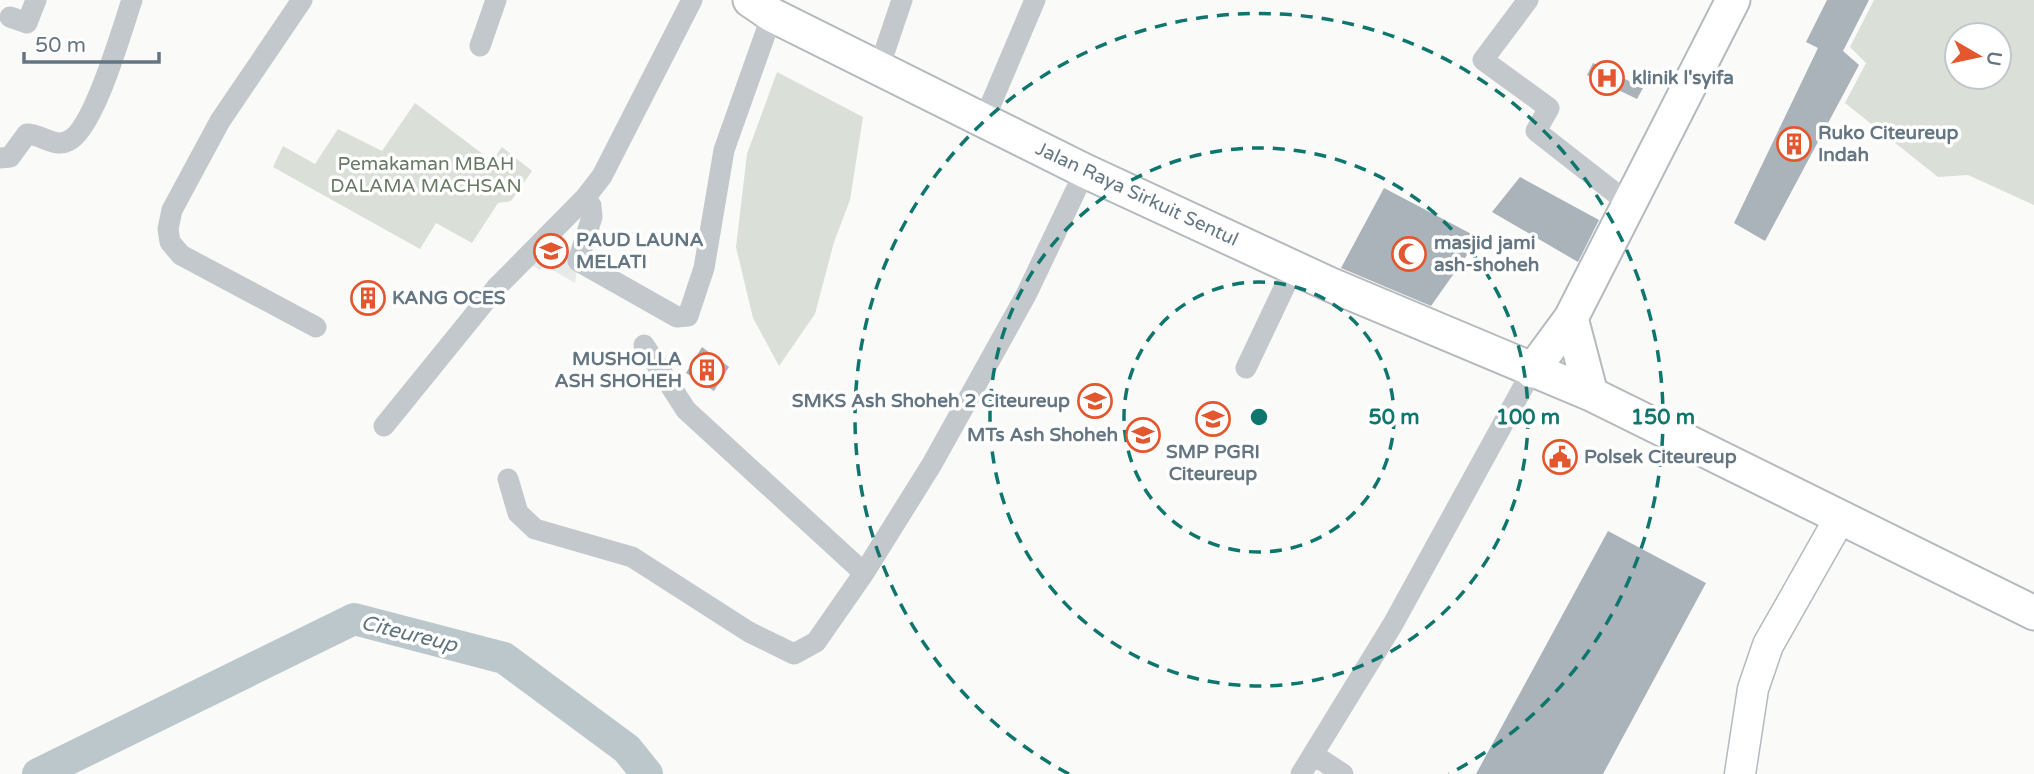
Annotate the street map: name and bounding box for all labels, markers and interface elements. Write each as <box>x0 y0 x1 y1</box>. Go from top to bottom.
scale bar <box>24 21 159 65</box>
north arrow <box>1943 21 2013 91</box>
text: 50 m <box>35 33 86 58</box>
text: U <box>1982 50 2006 67</box>
hospital icon: klinik l'syifa <box>1588 59 1626 97</box>
place label: klinik l'syifa <box>1632 67 1734 90</box>
place label: Ruko Citeureup Indah <box>1818 122 1958 166</box>
building icon: Ruko Citeureup Indah <box>1775 125 1813 163</box>
street label: Jalan Raya Sirkuit Sentul <box>1032 137 1242 251</box>
park label: Pemakaman MBAH DALAMA MACHSAN <box>330 153 522 197</box>
place label: PAUD LAUNA MELATI <box>576 229 704 273</box>
school or university icon: PAUD LAUNA MELATI <box>532 232 570 270</box>
place label: masjid jami ash-shoheh <box>1434 232 1539 276</box>
mosque icon: masjid jami ash-shoheh <box>1390 235 1428 273</box>
building icon: KANG OCES <box>349 279 387 317</box>
place label: KANG OCES <box>392 287 506 309</box>
place label: MUSHOLLA ASH SHOHEH <box>555 348 682 392</box>
building icon: MUSHOLLA ASH SHOHEH <box>688 351 726 389</box>
school or university icon: SMKS Ash Shoheh 2 Citeureup <box>1076 382 1114 420</box>
place label: SMKS Ash Shoheh 2 Citeureup <box>792 390 1070 413</box>
school or university icon: SMP PGRI Citeureup <box>1194 400 1232 438</box>
centre of rings <box>1247 405 1271 429</box>
text: 50 m <box>1368 405 1420 430</box>
text: 100 m <box>1496 405 1560 430</box>
text: 150 m <box>1631 405 1695 430</box>
school or university icon: MTs Ash Shoheh <box>1124 416 1162 454</box>
place label: MTs Ash Shoheh <box>967 424 1118 446</box>
public building icon: Polsek Citeureup <box>1541 438 1579 476</box>
place label: SMP PGRI Citeureup <box>1166 441 1260 486</box>
place label: Polsek Citeureup <box>1584 446 1737 469</box>
water label: Citeureup <box>358 610 461 658</box>

